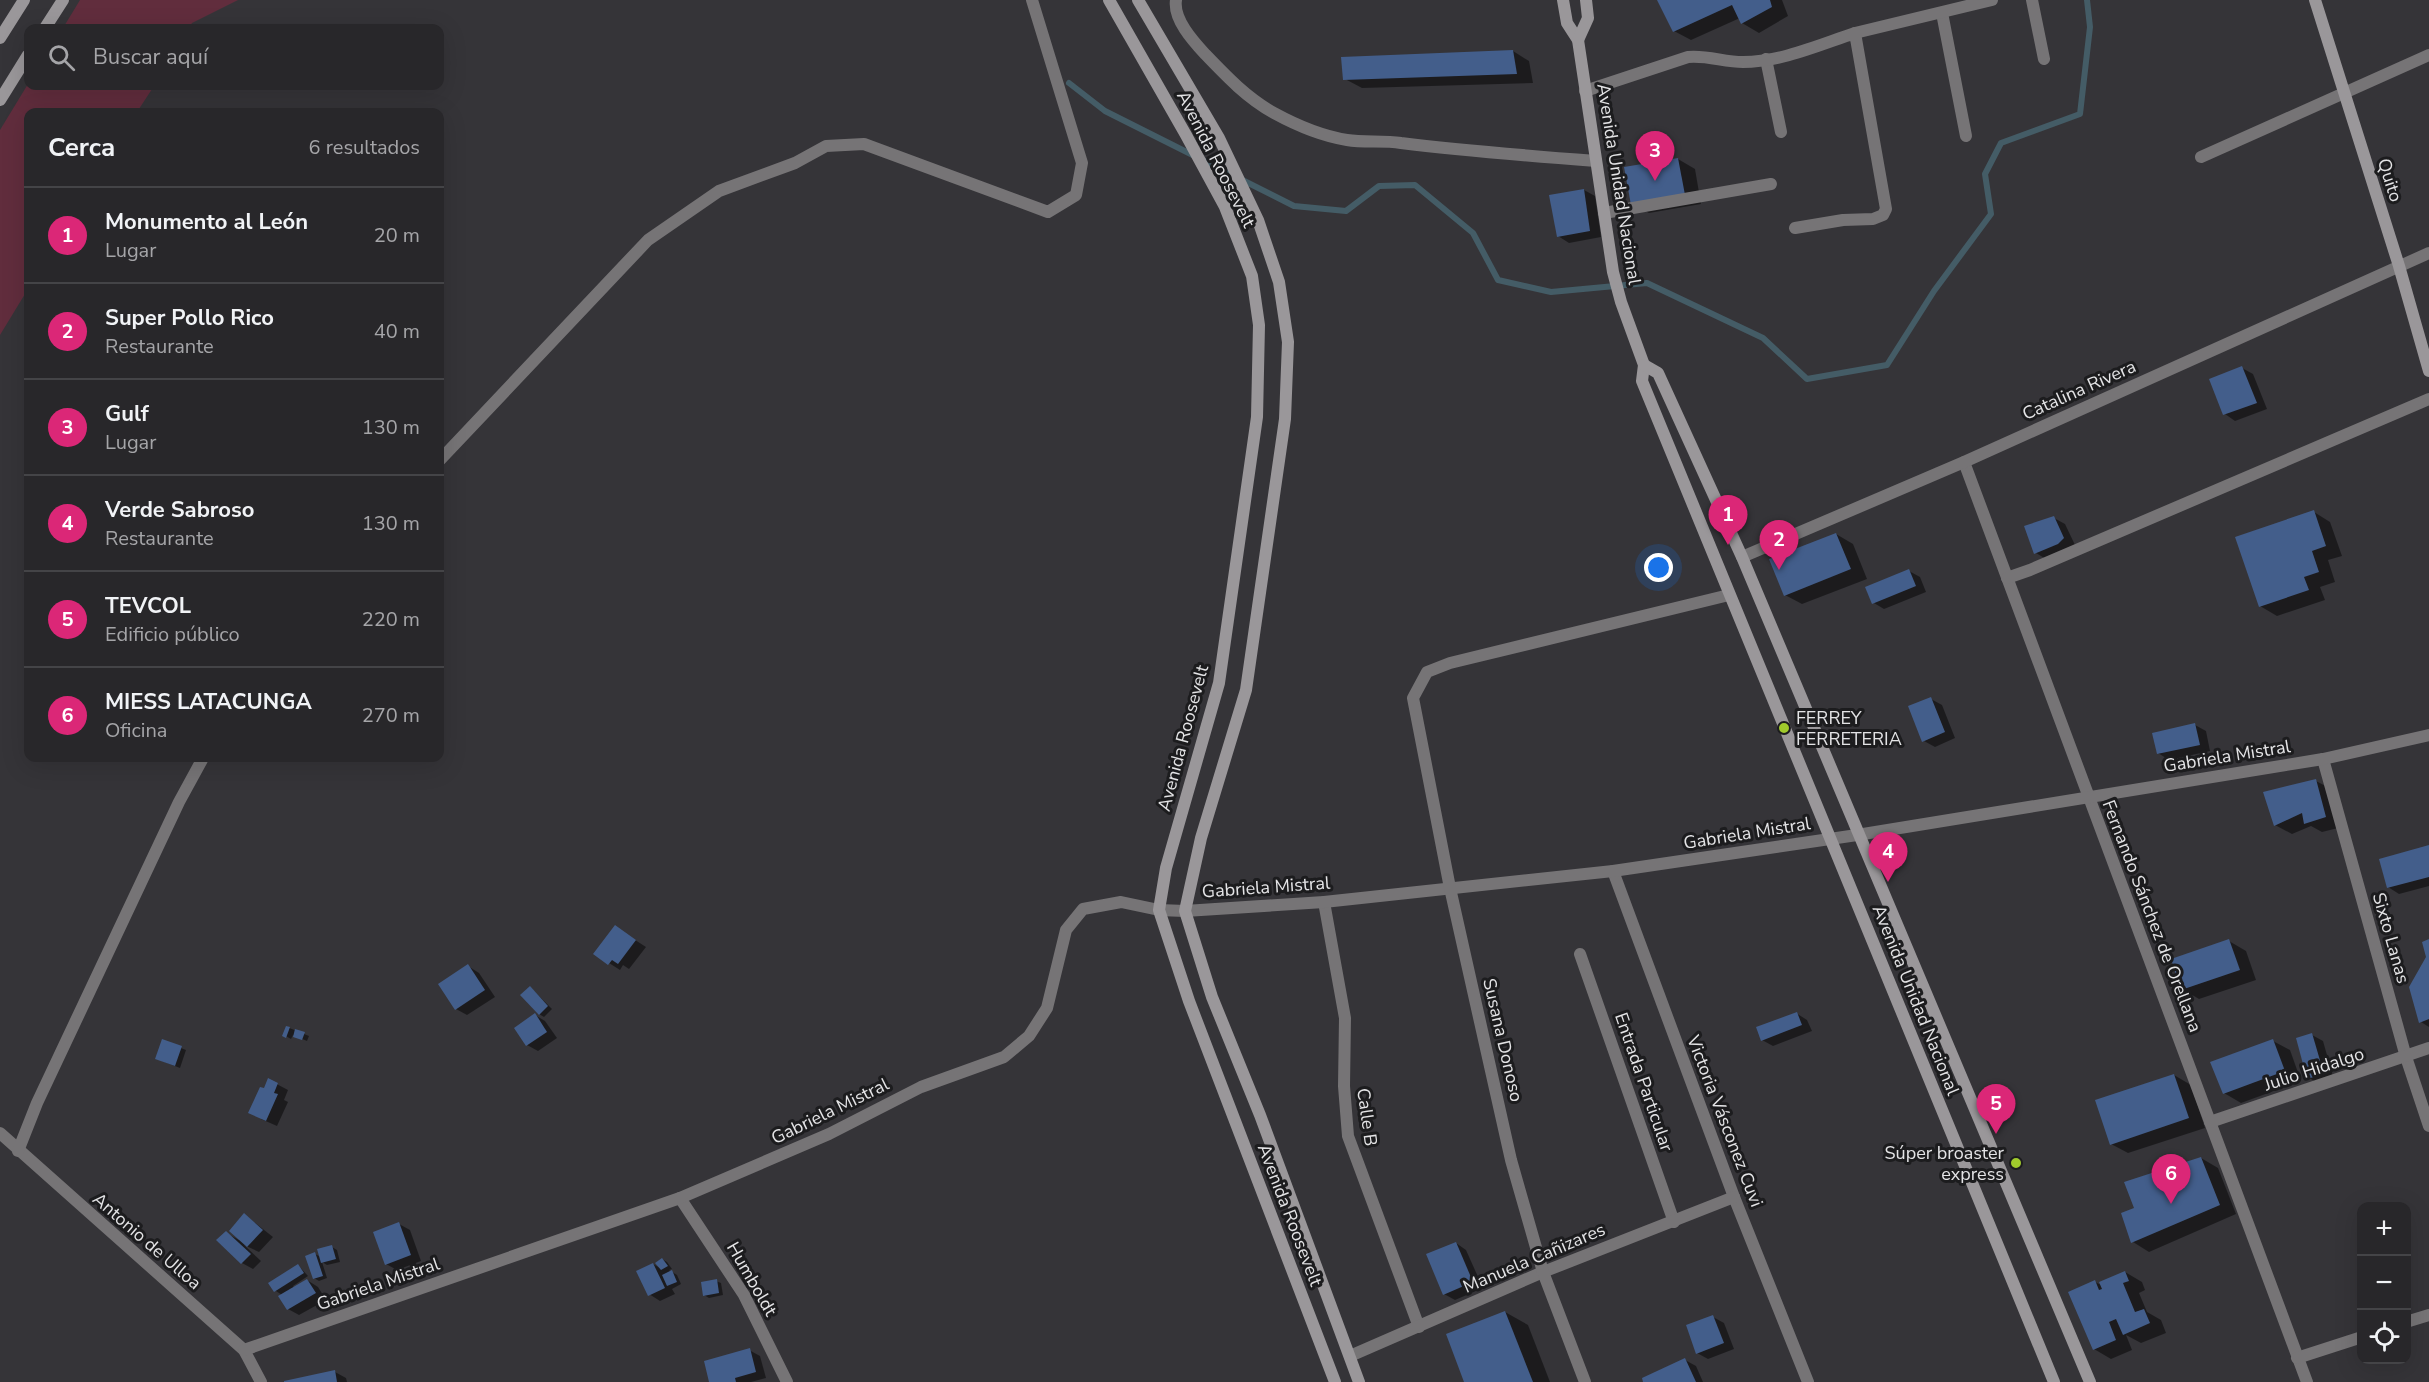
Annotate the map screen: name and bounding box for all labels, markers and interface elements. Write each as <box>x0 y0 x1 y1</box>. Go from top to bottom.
search box <box>24 24 444 90</box>
icon: search <box>45 41 78 74</box>
text: Buscar aquí <box>93 42 208 72</box>
street label: Avenida Unidad Nacional <box>1591 82 1647 287</box>
street label: Avenida Roosevelt <box>1171 86 1261 232</box>
text: Cerca <box>48 130 115 165</box>
pin: 3 <box>1636 132 1674 181</box>
text: 6 resultados <box>309 134 420 161</box>
street label: Quito <box>2372 155 2408 205</box>
text: Monumento al León <box>105 207 308 237</box>
text: 1 <box>62 222 74 249</box>
text: 20 m <box>374 222 420 249</box>
text: Lugar <box>105 237 156 264</box>
text: Super Pollo Rico <box>105 303 274 333</box>
text: 2 <box>62 318 74 345</box>
text: 40 m <box>374 318 420 345</box>
text: Restaurante <box>105 333 214 360</box>
street label: Catalina Rivera <box>2018 354 2140 426</box>
text: Gulf <box>105 399 149 429</box>
text: 3 <box>62 414 74 441</box>
text: 130 m <box>362 414 420 441</box>
text: Lugar <box>105 429 156 456</box>
text: Verde Sabroso <box>105 495 254 525</box>
pin: 1 <box>1708 496 1748 545</box>
text: 4 <box>62 510 74 537</box>
text: 130 m <box>362 510 420 537</box>
pin: 2 <box>1760 520 1798 570</box>
text: Restaurante <box>105 525 214 552</box>
your location <box>1644 553 1673 582</box>
text: TEVCOL <box>105 591 191 621</box>
text: 5 <box>62 606 74 633</box>
text: 220 m <box>362 606 420 633</box>
text: Edificio público <box>105 621 240 648</box>
street label: Avenida Roosevelt <box>1152 661 1214 814</box>
text: MIESS LATACUNGA <box>105 687 312 717</box>
text: 6 <box>62 702 74 729</box>
text: 270 m <box>362 702 420 729</box>
place label: FERREY FERRETERIA <box>1796 706 1902 751</box>
text: Oficina <box>105 717 167 744</box>
marker: FERREY FERRETERIA <box>1777 721 1791 735</box>
street label: Gabriela Mistral <box>2162 734 2293 778</box>
street label: Fernando Sánchez de Orellana <box>2097 796 2207 1036</box>
street label: Gabriela Mistral <box>1682 811 1813 855</box>
pin: 4 <box>1868 832 1908 882</box>
street label: Gabriela Mistral <box>1201 871 1332 903</box>
street label: Sixto Lanas <box>2367 890 2415 986</box>
street label: Avenida Unidad Nacional <box>1867 901 1966 1099</box>
street label: Susana Donoso <box>1477 976 1529 1104</box>
street label: Entrada Particular <box>1609 1009 1679 1155</box>
street label: Victoria Vásconez Cuvi <box>1681 1031 1769 1210</box>
street label: Julio Hidalgo <box>2260 1042 2367 1097</box>
street label: Gabriela Mistral <box>767 1072 894 1150</box>
pin: 5 <box>1976 1084 2016 1134</box>
street label: Calle B <box>1351 1086 1383 1148</box>
street label: Avenida Roosevelt <box>1252 1140 1328 1290</box>
place label: Súper broaster express <box>1885 1141 2005 1186</box>
pin: 6 <box>2152 1154 2190 1204</box>
marker: Súper broaster express <box>2009 1156 2023 1170</box>
street label: Antonio de Ulloa <box>88 1187 206 1295</box>
map controls <box>2357 1202 2411 1364</box>
button: + <box>2357 1202 2411 1256</box>
street label: Manuela Cañizares <box>1459 1217 1609 1299</box>
street label: Humboldt <box>721 1238 783 1321</box>
street label: Gabriela Mistral <box>313 1252 443 1316</box>
button: − <box>2357 1256 2411 1310</box>
button: locate <box>2357 1310 2411 1364</box>

